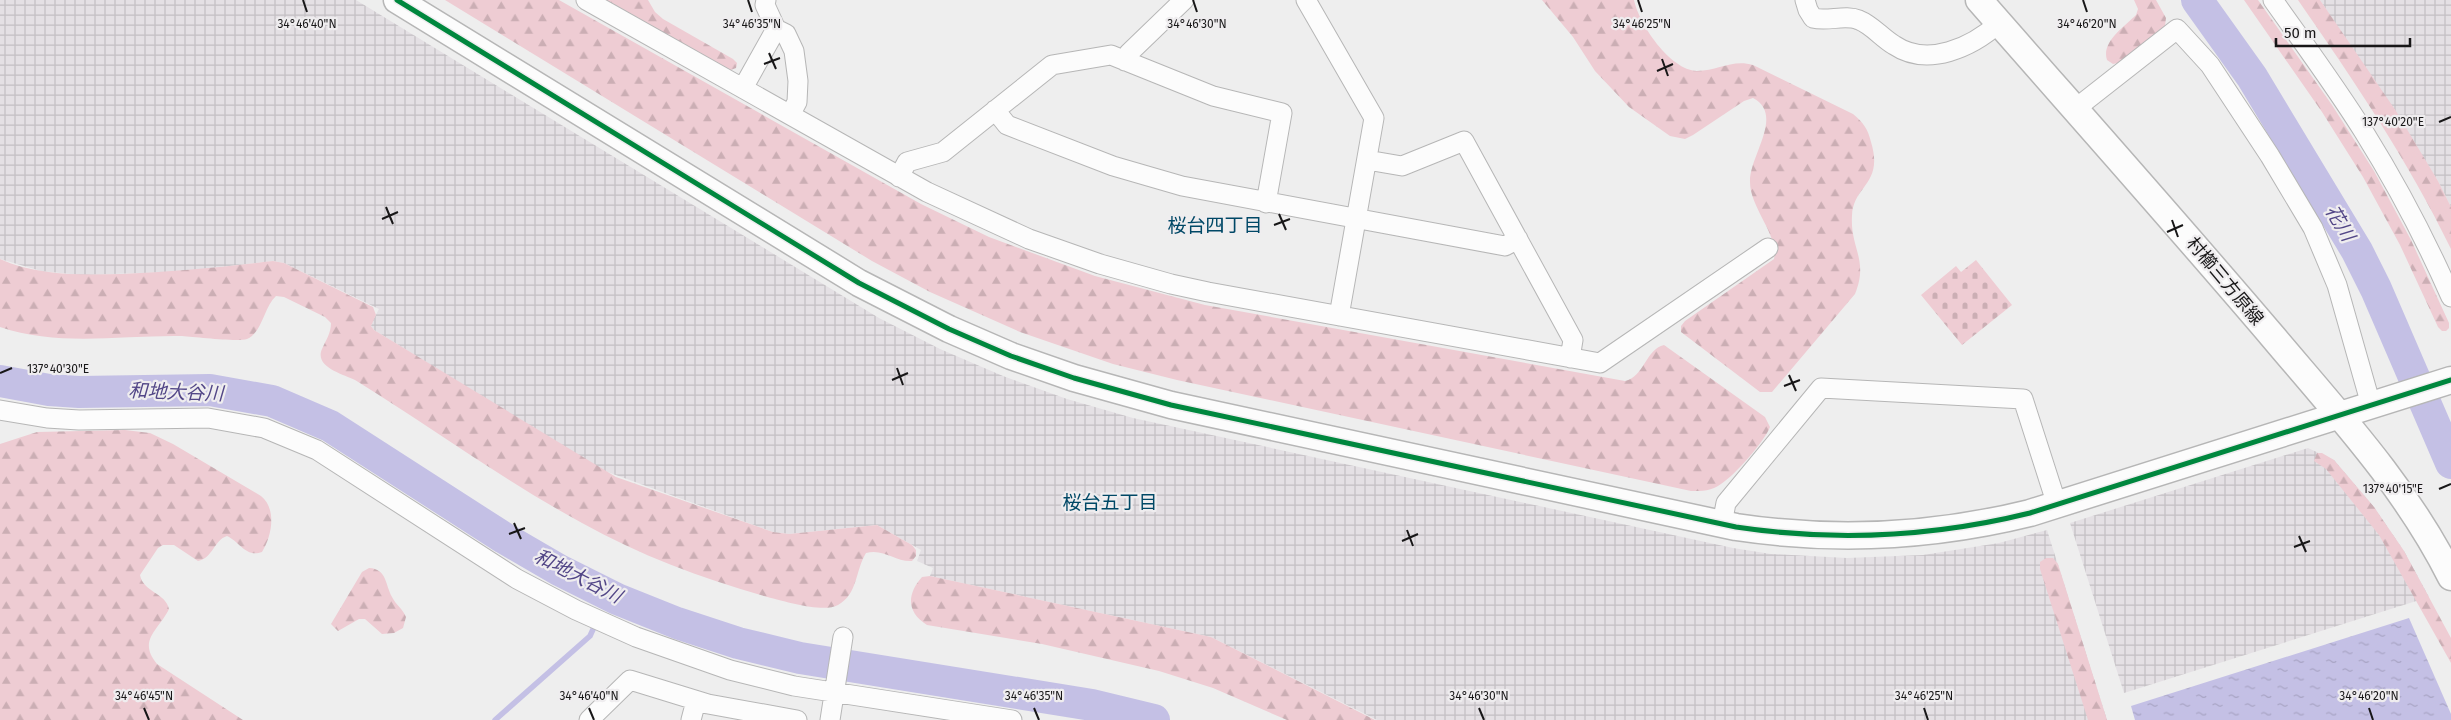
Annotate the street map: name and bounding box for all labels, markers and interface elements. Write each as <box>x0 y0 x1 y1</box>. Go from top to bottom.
scale bar <box>2276 15 2410 47</box>
text: 34°46'40"N <box>277 17 337 31</box>
text: 34°46'35"N <box>723 17 781 31</box>
text: 34°46'30"N <box>1167 17 1227 31</box>
text: 34°46'25"N <box>1613 17 1671 31</box>
text: 34°46'20"N <box>2057 17 2117 31</box>
text: 50 m <box>2284 24 2317 42</box>
text: 137°40'20"E <box>2362 115 2424 129</box>
water label: 花川 <box>2320 201 2361 247</box>
district label: 桜台四丁目 <box>1167 214 1263 237</box>
street label: 村櫛三方原線 <box>2182 233 2268 329</box>
text: 137°40'30"E <box>27 362 89 376</box>
water label: 和地大谷川 <box>128 379 226 405</box>
text: 137°40'15"E <box>2363 482 2423 496</box>
district label: 桜台五丁目 <box>1062 491 1158 514</box>
water label: 和地大谷川 <box>530 544 627 609</box>
text: 34°46'45"N <box>115 689 173 703</box>
text: 34°46'40"N <box>559 689 619 703</box>
text: 34°46'35"N <box>1005 689 1063 703</box>
text: 34°46'30"N <box>1449 689 1509 703</box>
text: 34°46'25"N <box>1895 689 1953 703</box>
text: 34°46'20"N <box>2339 689 2399 703</box>

